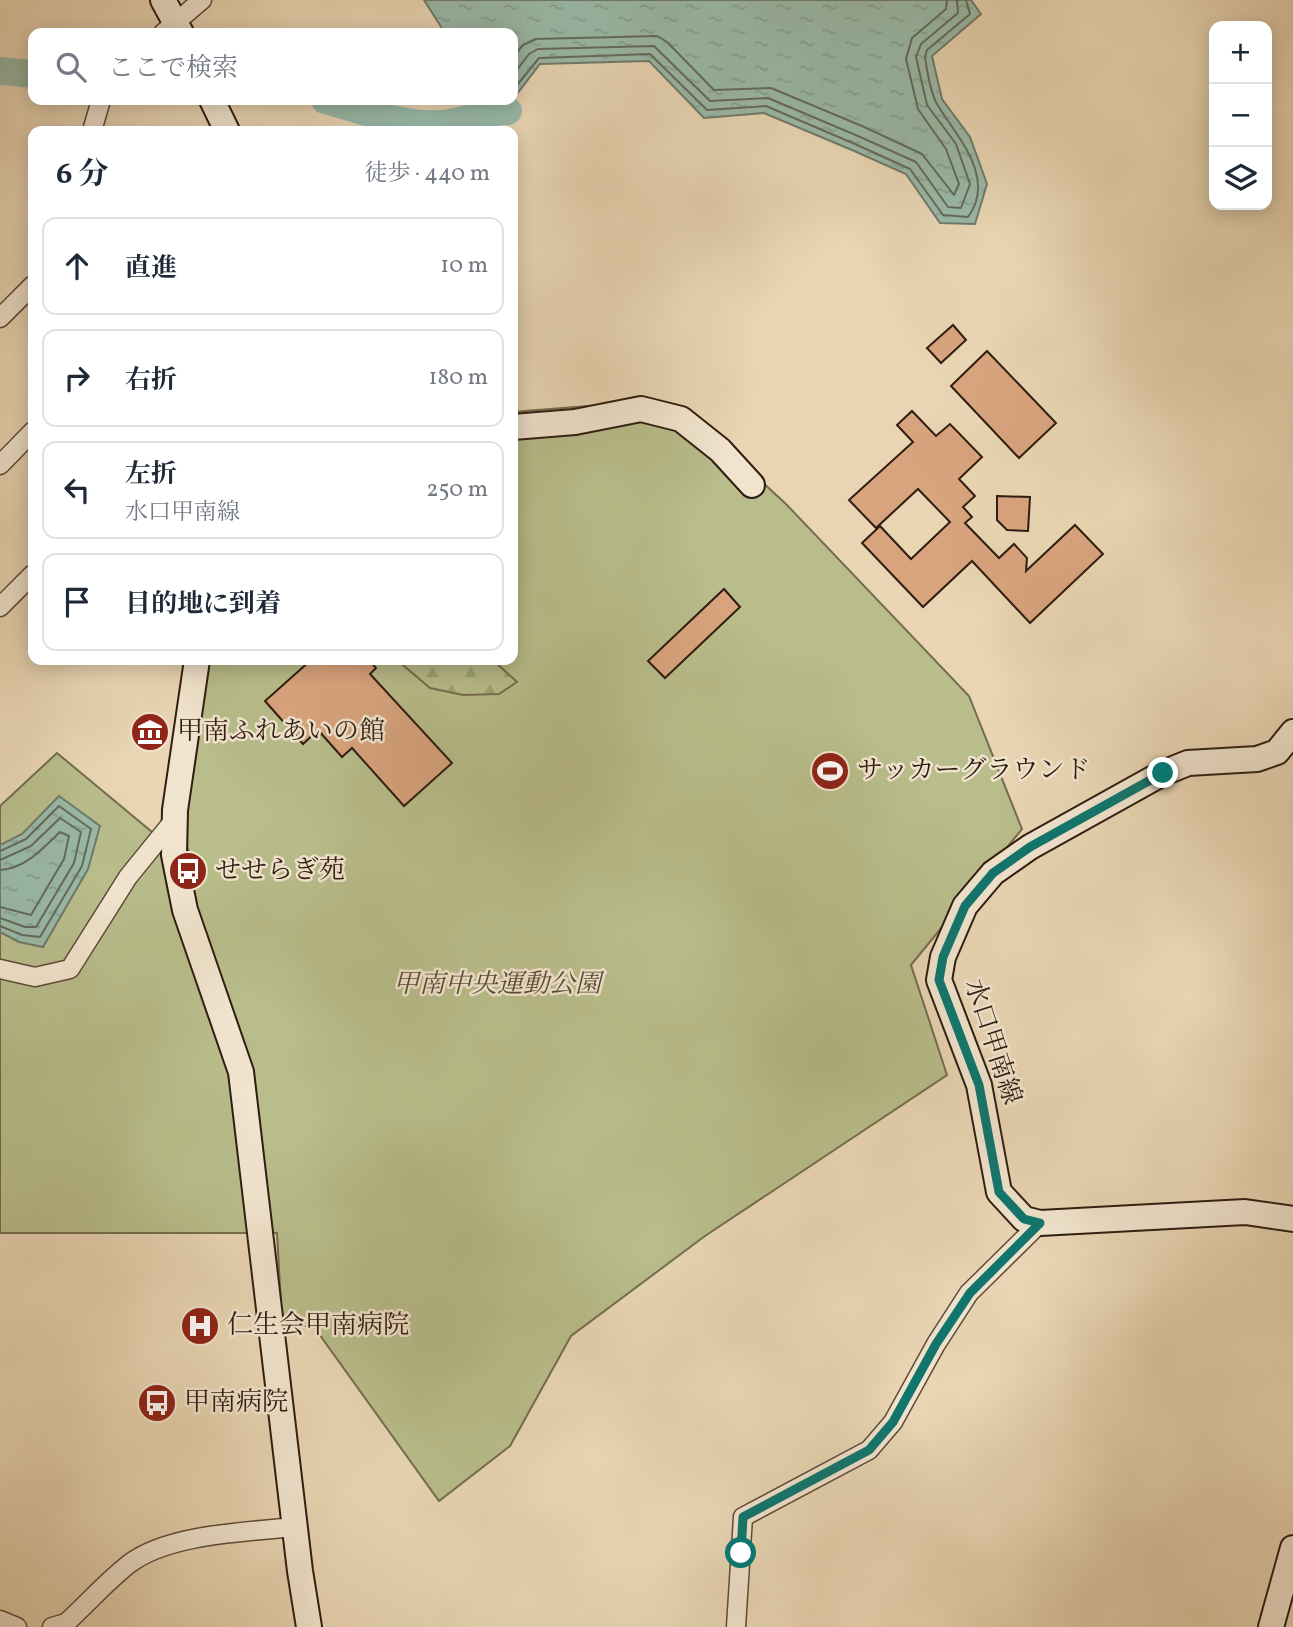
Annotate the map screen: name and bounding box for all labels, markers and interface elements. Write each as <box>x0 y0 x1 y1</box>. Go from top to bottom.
map controls <box>1209 21 1272 210</box>
button: + <box>1209 21 1272 84</box>
search box <box>28 28 518 105</box>
icon: search <box>52 48 90 86</box>
text: ここで検索 <box>108 51 238 87</box>
button: − <box>1209 84 1272 147</box>
button: layers <box>1209 147 1272 210</box>
text: 6 分 <box>56 154 108 196</box>
text: 徒歩 · 440 m <box>365 158 490 190</box>
icon: ahead <box>58 247 96 285</box>
text: 10 m <box>440 250 488 282</box>
text: 直進 <box>125 251 177 287</box>
icon: right <box>58 359 96 397</box>
text: 180 m <box>429 362 488 394</box>
text: 右折 <box>125 363 177 399</box>
text: 左折 <box>125 457 177 493</box>
icon: left <box>58 471 96 509</box>
text: 250 m <box>426 474 488 506</box>
text: 水口甲南線 <box>125 497 240 529</box>
icon: arrive <box>58 583 96 621</box>
text: 目的地に到着 <box>125 587 281 623</box>
museum icon: 甲南ふれあいの館 <box>129 711 171 753</box>
place label: 甲南ふれあいの館 <box>177 714 385 750</box>
sports icon: サッカーグラウンド <box>809 750 851 792</box>
place label: サッカーグラウンド <box>857 753 1090 789</box>
route end <box>1147 757 1178 788</box>
bus stop icon: せせらぎ苑 <box>167 850 209 892</box>
place label: せせらぎ苑 <box>215 853 345 889</box>
park label: 甲南中央運動公園 <box>393 967 605 1003</box>
street label: 水口甲南線 <box>955 975 1029 1109</box>
hospital icon: 仁生会甲南病院 <box>179 1305 221 1347</box>
place label: 仁生会甲南病院 <box>227 1308 409 1344</box>
bus stop icon: 甲南病院 <box>136 1382 178 1424</box>
place label: 甲南病院 <box>184 1385 288 1421</box>
route start <box>725 1537 756 1568</box>

